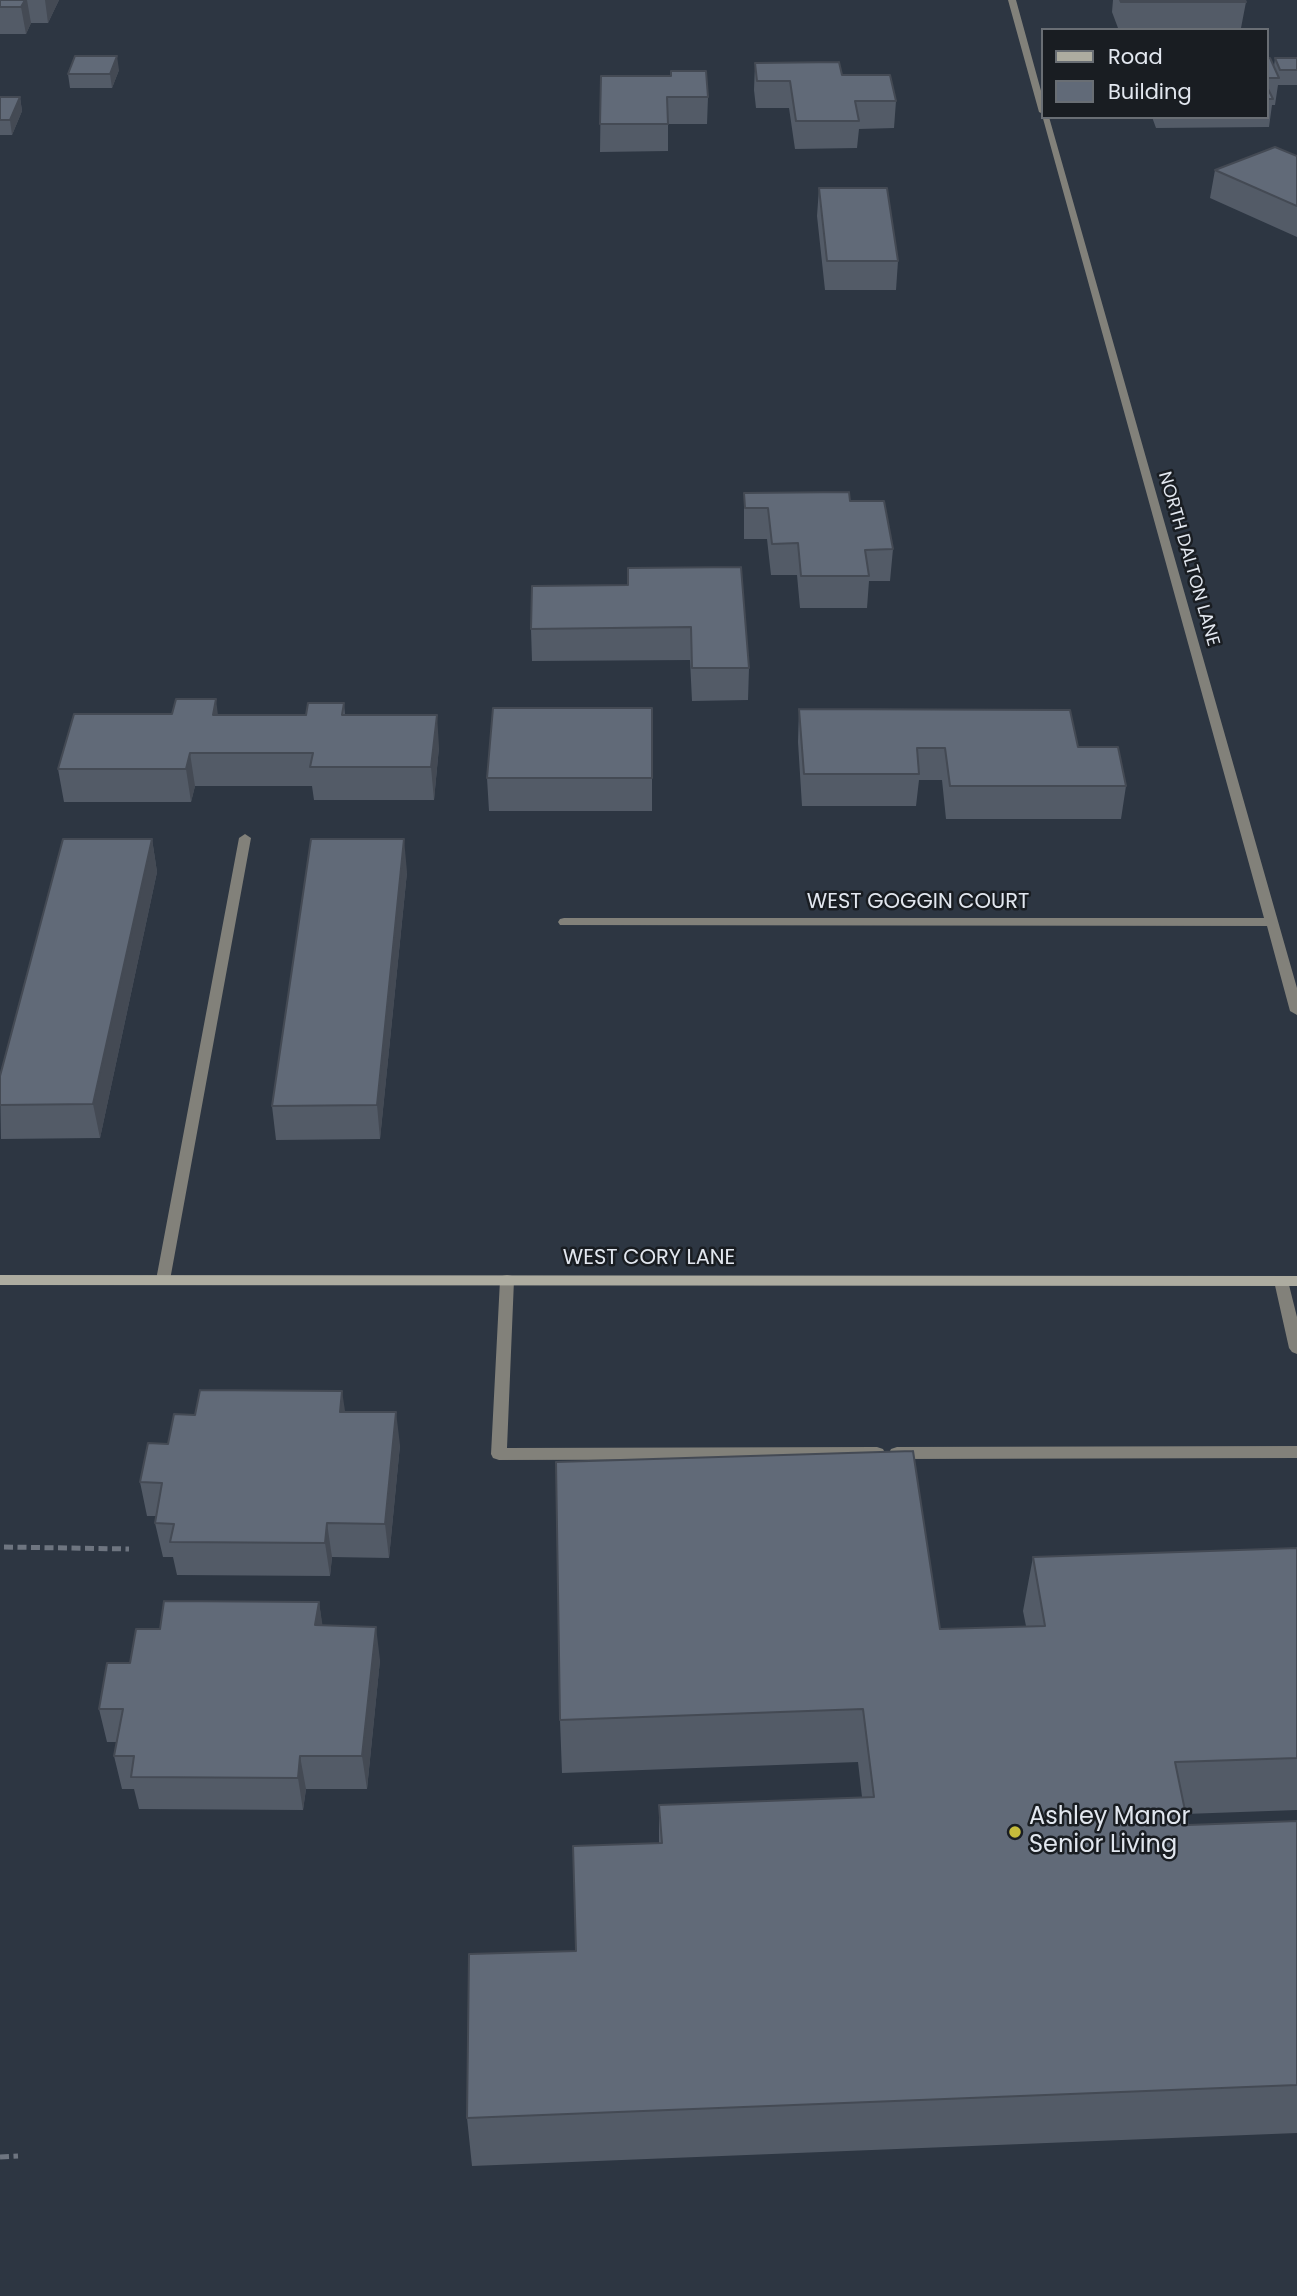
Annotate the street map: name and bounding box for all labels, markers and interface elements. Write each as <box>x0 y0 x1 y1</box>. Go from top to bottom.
legend <box>1042 28 1269 119</box>
text: Road <box>1108 42 1163 71</box>
text: Building <box>1108 77 1192 106</box>
street label: NORTH DALTON LANE <box>1153 469 1223 649</box>
street label: WEST GOGGIN COURT <box>807 890 1029 916</box>
street label: WEST CORY LANE <box>563 1246 735 1272</box>
place label: Ashley Manor Senior Living <box>1029 1804 1190 1860</box>
marker: Ashley Manor Senior Living <box>1007 1824 1023 1840</box>

